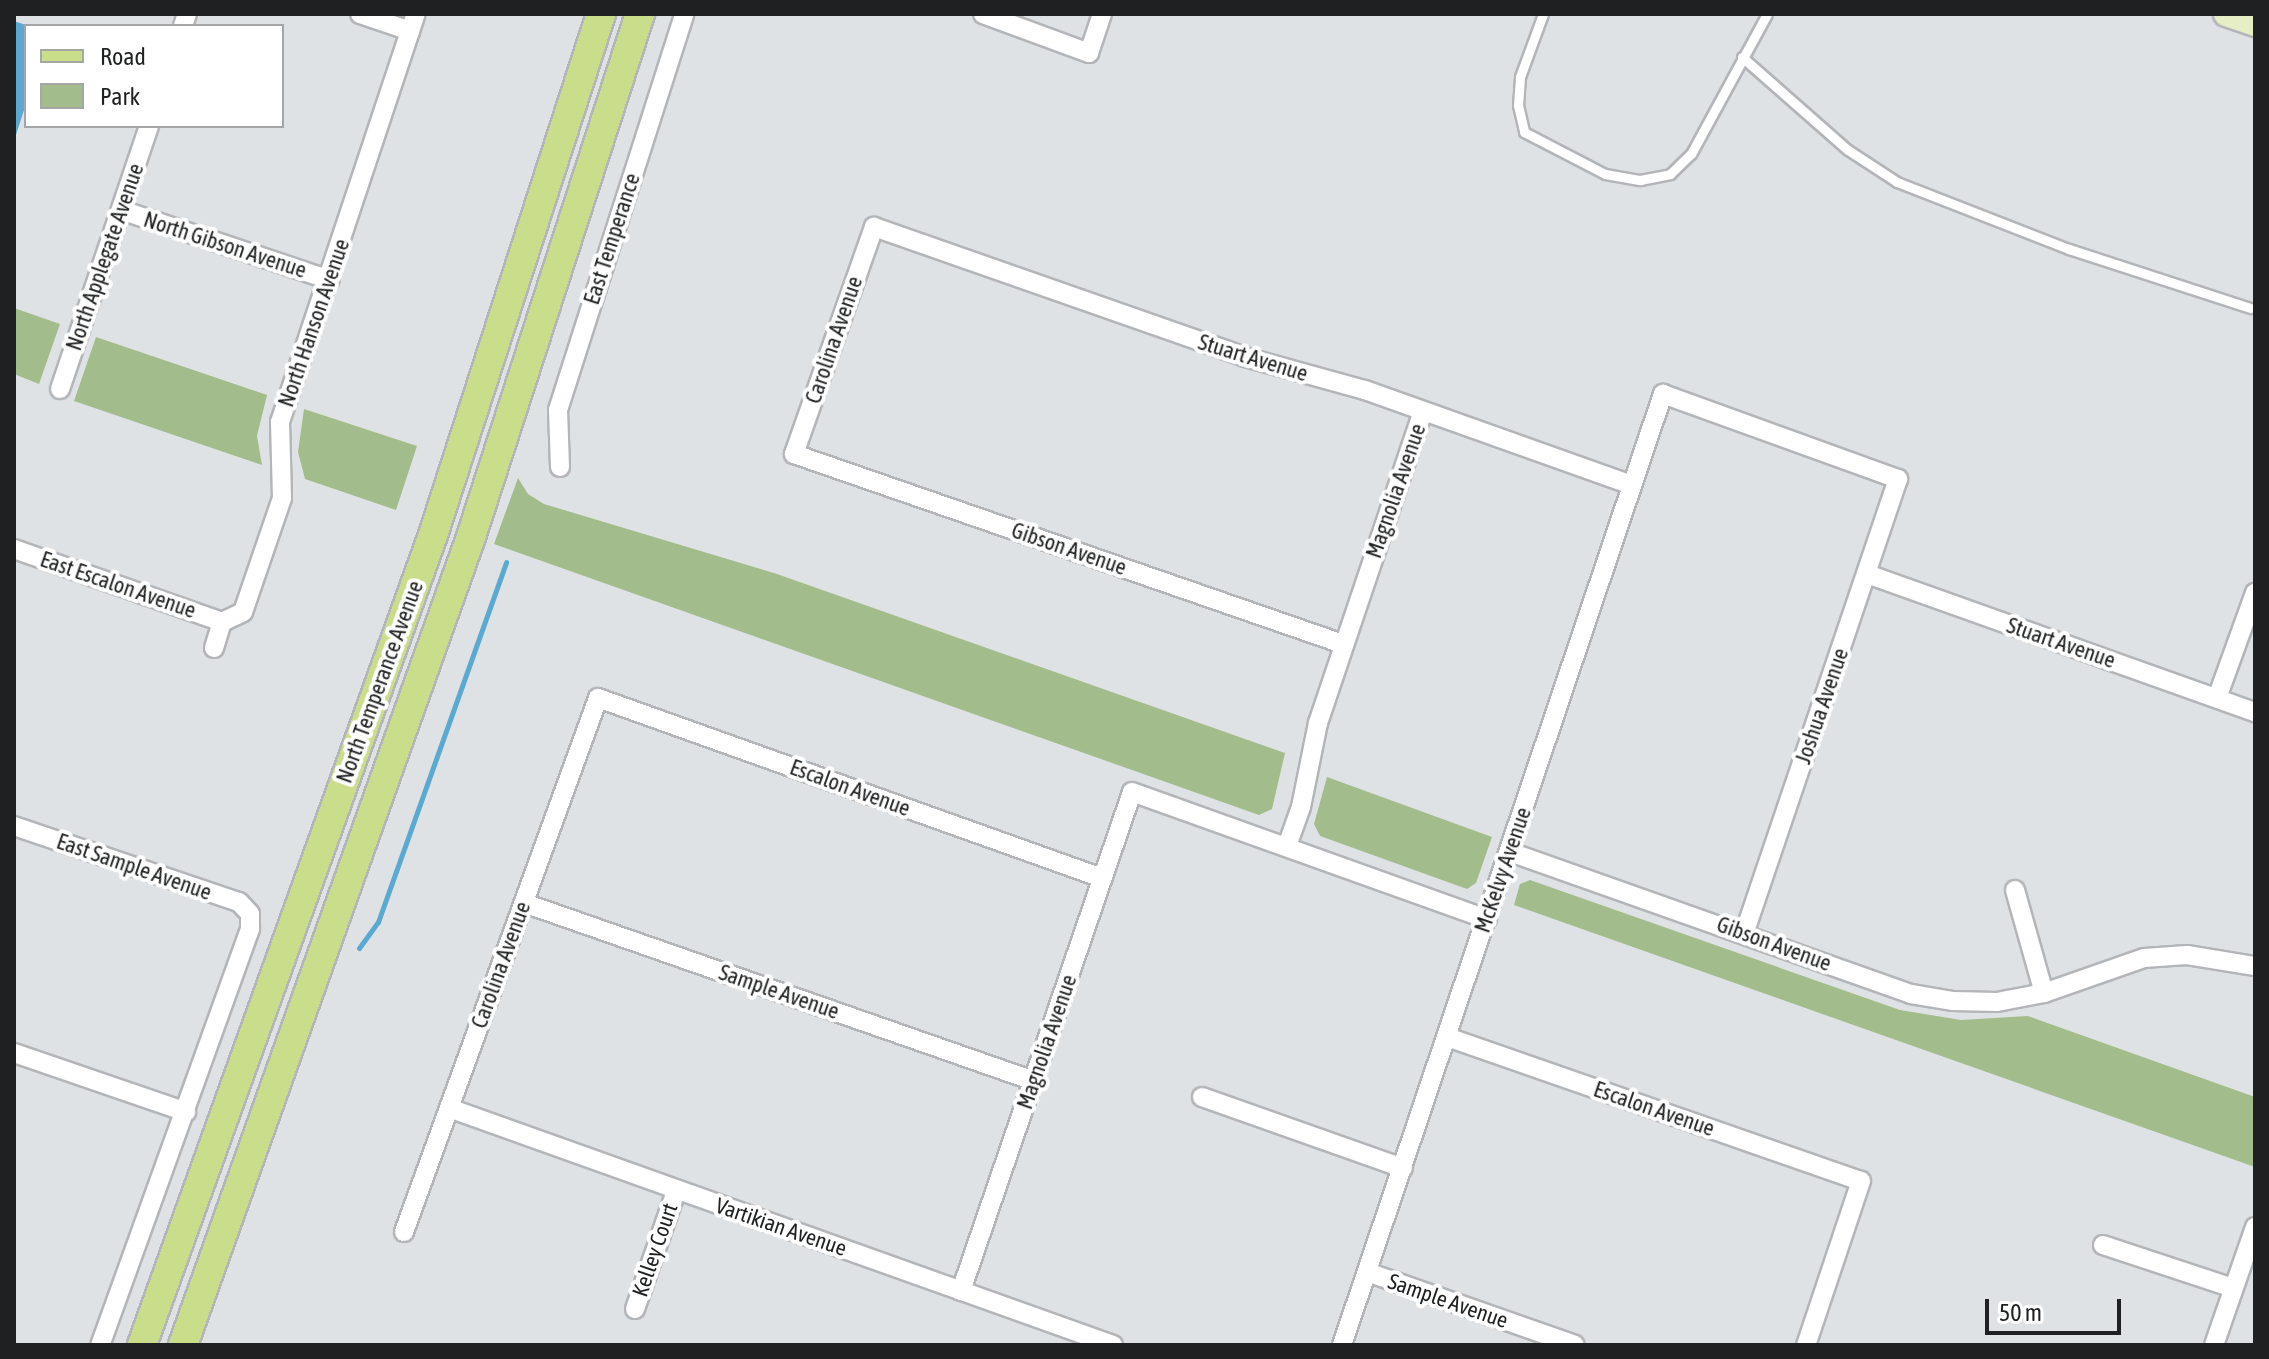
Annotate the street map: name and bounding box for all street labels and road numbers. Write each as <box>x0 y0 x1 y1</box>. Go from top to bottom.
street label: North Applegate Avenue <box>61 160 149 354</box>
street label: East Temperance <box>578 170 646 308</box>
street label: North Gibson Avenue <box>140 206 310 284</box>
street label: North Hanson Avenue <box>273 236 355 410</box>
street label: Carolina Avenue <box>800 273 868 407</box>
street label: Stuart Avenue <box>1195 329 1311 387</box>
street label: Magnolia Avenue <box>1361 420 1431 562</box>
street label: Gibson Avenue <box>1008 517 1130 581</box>
street label: East Escalon Avenue <box>37 546 199 624</box>
street label: North Temperance Avenue <box>331 577 429 787</box>
street label: Stuart Avenue <box>2003 612 2119 674</box>
street label: Joshua Avenue <box>1790 645 1854 767</box>
street label: Escalon Avenue <box>786 754 914 822</box>
street label: McKelvy Avenue <box>1469 804 1537 936</box>
street label: East Sample Avenue <box>53 828 215 906</box>
street label: Carolina Avenue <box>466 898 536 1032</box>
street label: Gibson Avenue <box>1713 911 1835 977</box>
street label: Sample Avenue <box>715 959 843 1025</box>
street label: Magnolia Avenue <box>1012 971 1082 1113</box>
street label: Escalon Avenue <box>1590 1076 1718 1142</box>
street label: Vartikian Avenue <box>712 1192 850 1262</box>
street label: Kelley Court <box>627 1200 683 1300</box>
street label: Sample Avenue <box>1384 1268 1512 1334</box>

